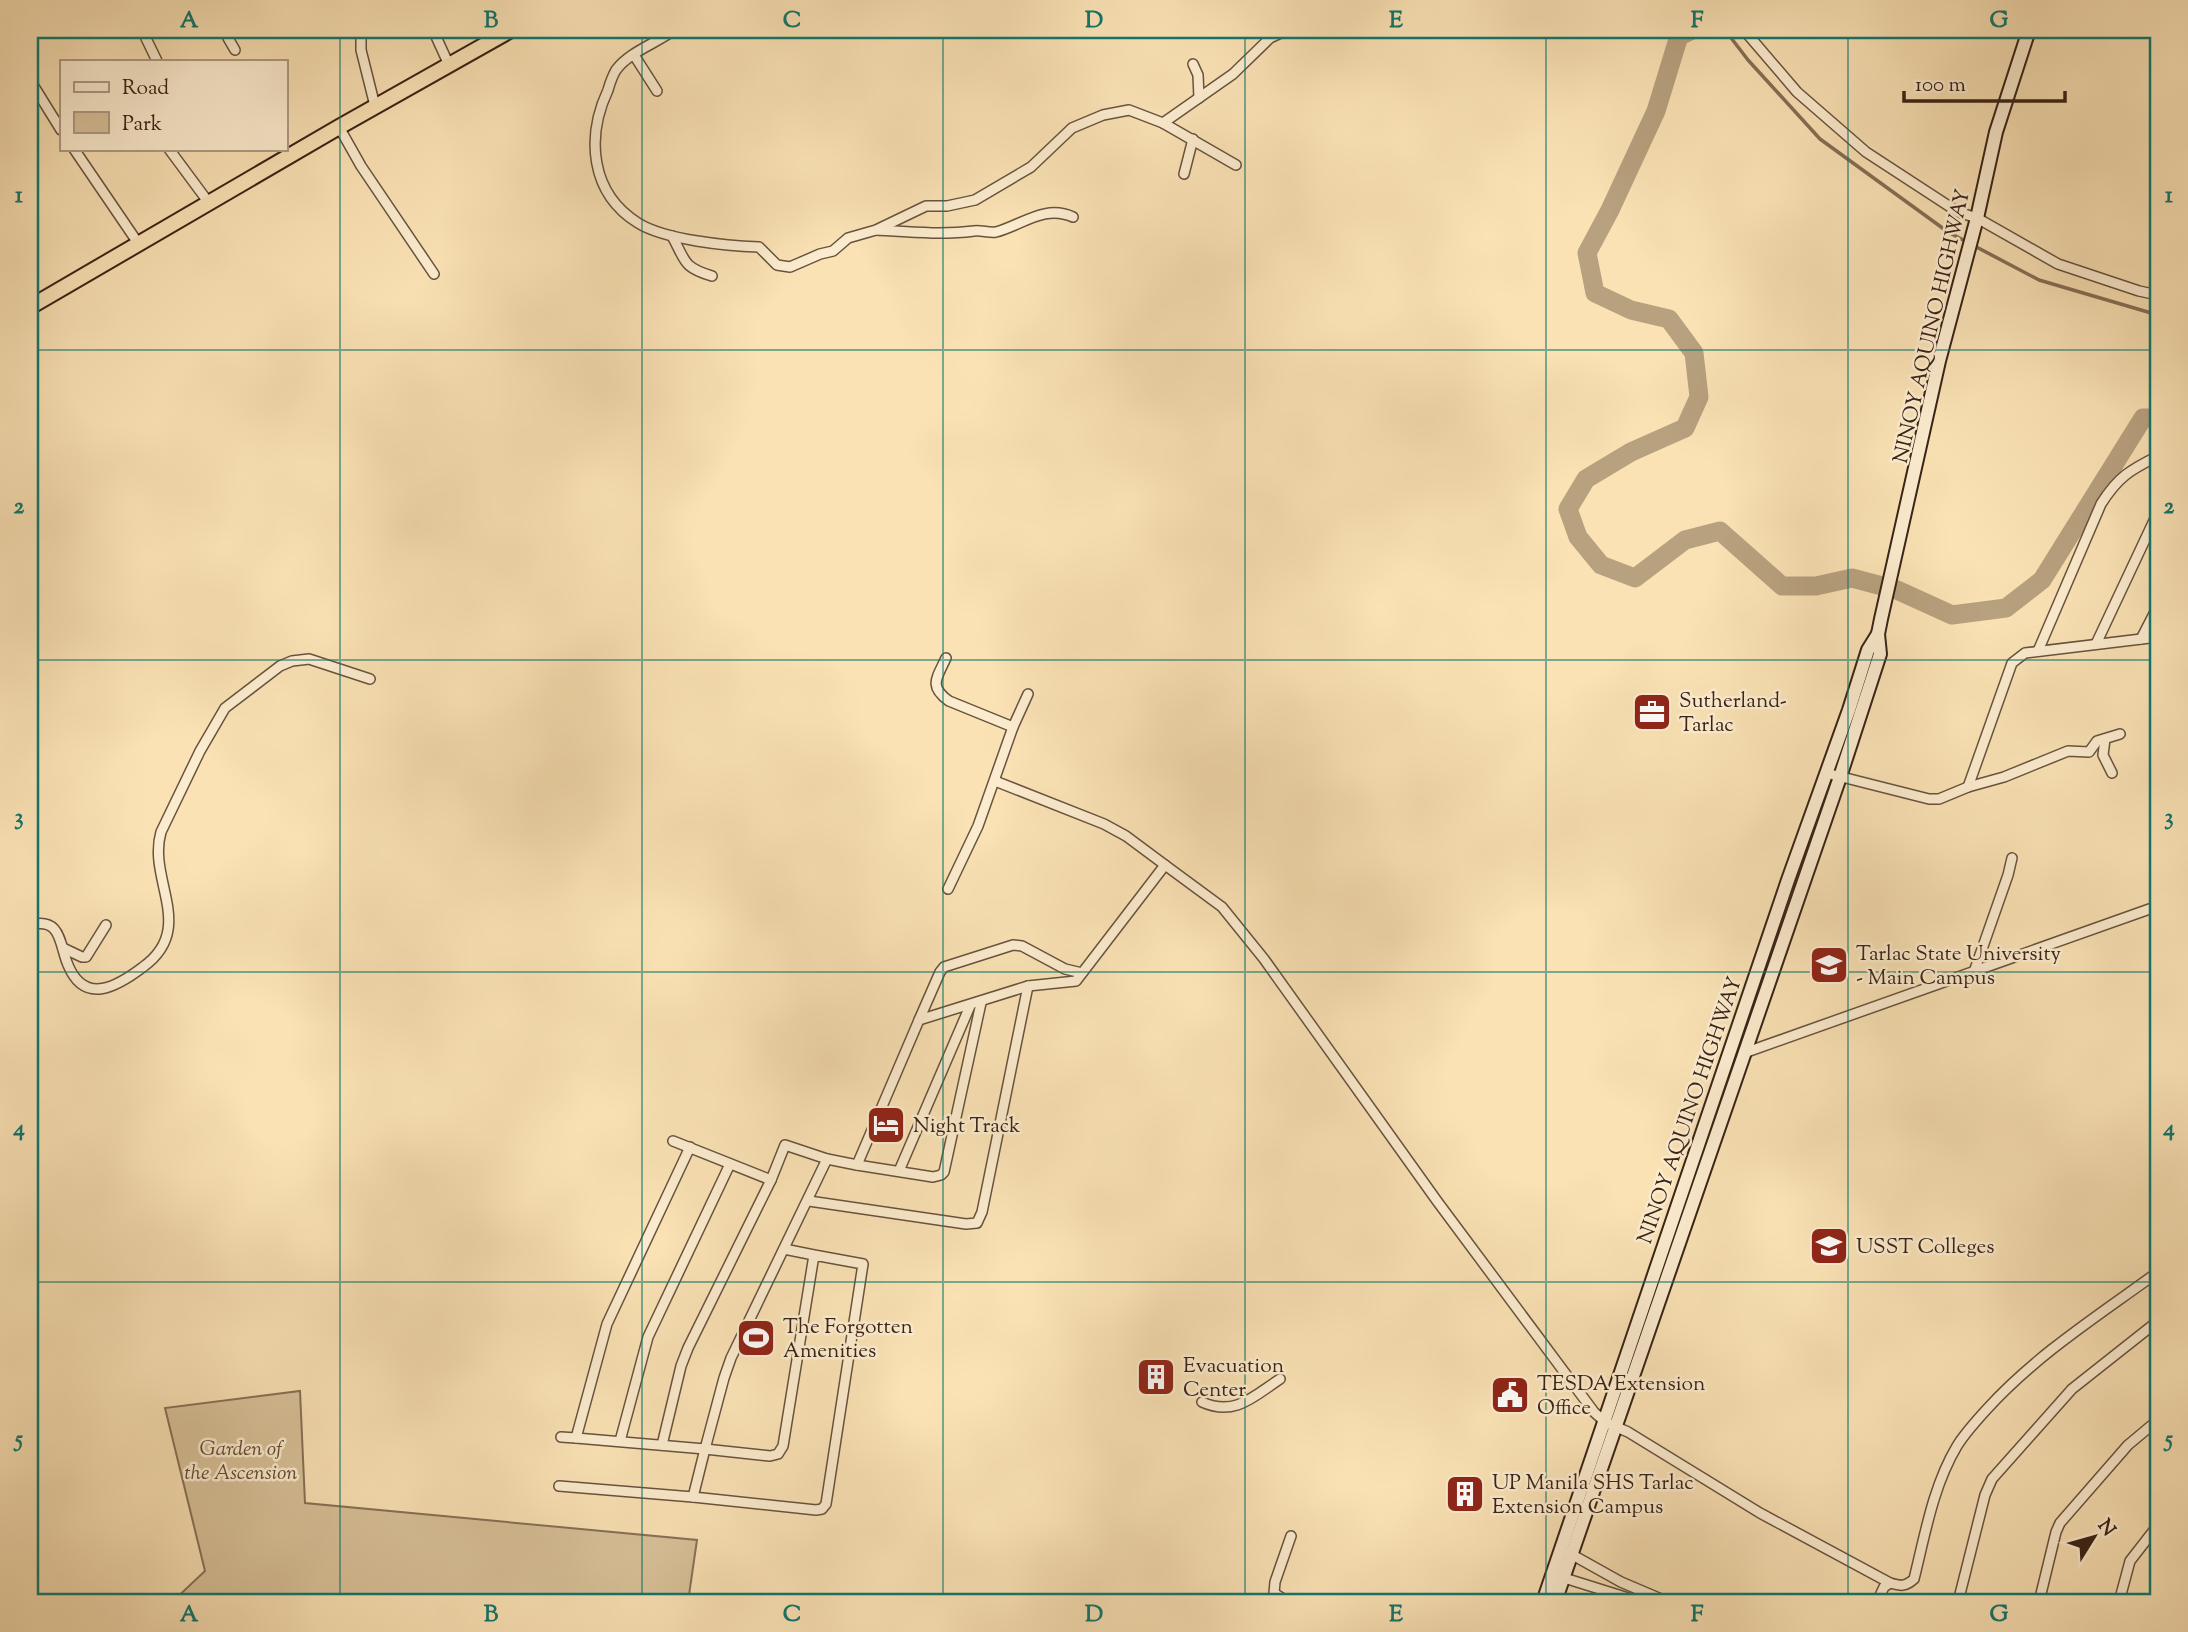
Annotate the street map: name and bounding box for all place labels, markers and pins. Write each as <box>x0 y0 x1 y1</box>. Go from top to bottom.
place label: Sutherland- Tarlac <box>1679 687 1787 741</box>
office icon: Sutherland- Tarlac <box>1631 691 1673 733</box>
place label: Tarlac State University - Main Campus <box>1856 940 2062 994</box>
school or university icon: Tarlac State University - Main Campus <box>1808 944 1850 986</box>
hotel icon: Night Track <box>865 1104 907 1146</box>
place label: Night Track <box>913 1112 1021 1142</box>
school or university icon: USST Colleges <box>1808 1225 1850 1267</box>
place label: USST Colleges <box>1856 1233 1995 1263</box>
place label: The Forgotten Amenities <box>783 1313 913 1367</box>
sports icon: The Forgotten Amenities <box>735 1317 777 1359</box>
place label: Evacuation Center <box>1183 1352 1284 1406</box>
building icon: Evacuation Center <box>1135 1356 1177 1398</box>
place label: TESDA Extension Office <box>1537 1370 1705 1424</box>
public building icon: TESDA Extension Office <box>1489 1374 1531 1416</box>
place label: UP Manila SHS Tarlac Extension Campus <box>1492 1469 1694 1523</box>
building icon: UP Manila SHS Tarlac Extension Campus <box>1444 1473 1486 1515</box>

